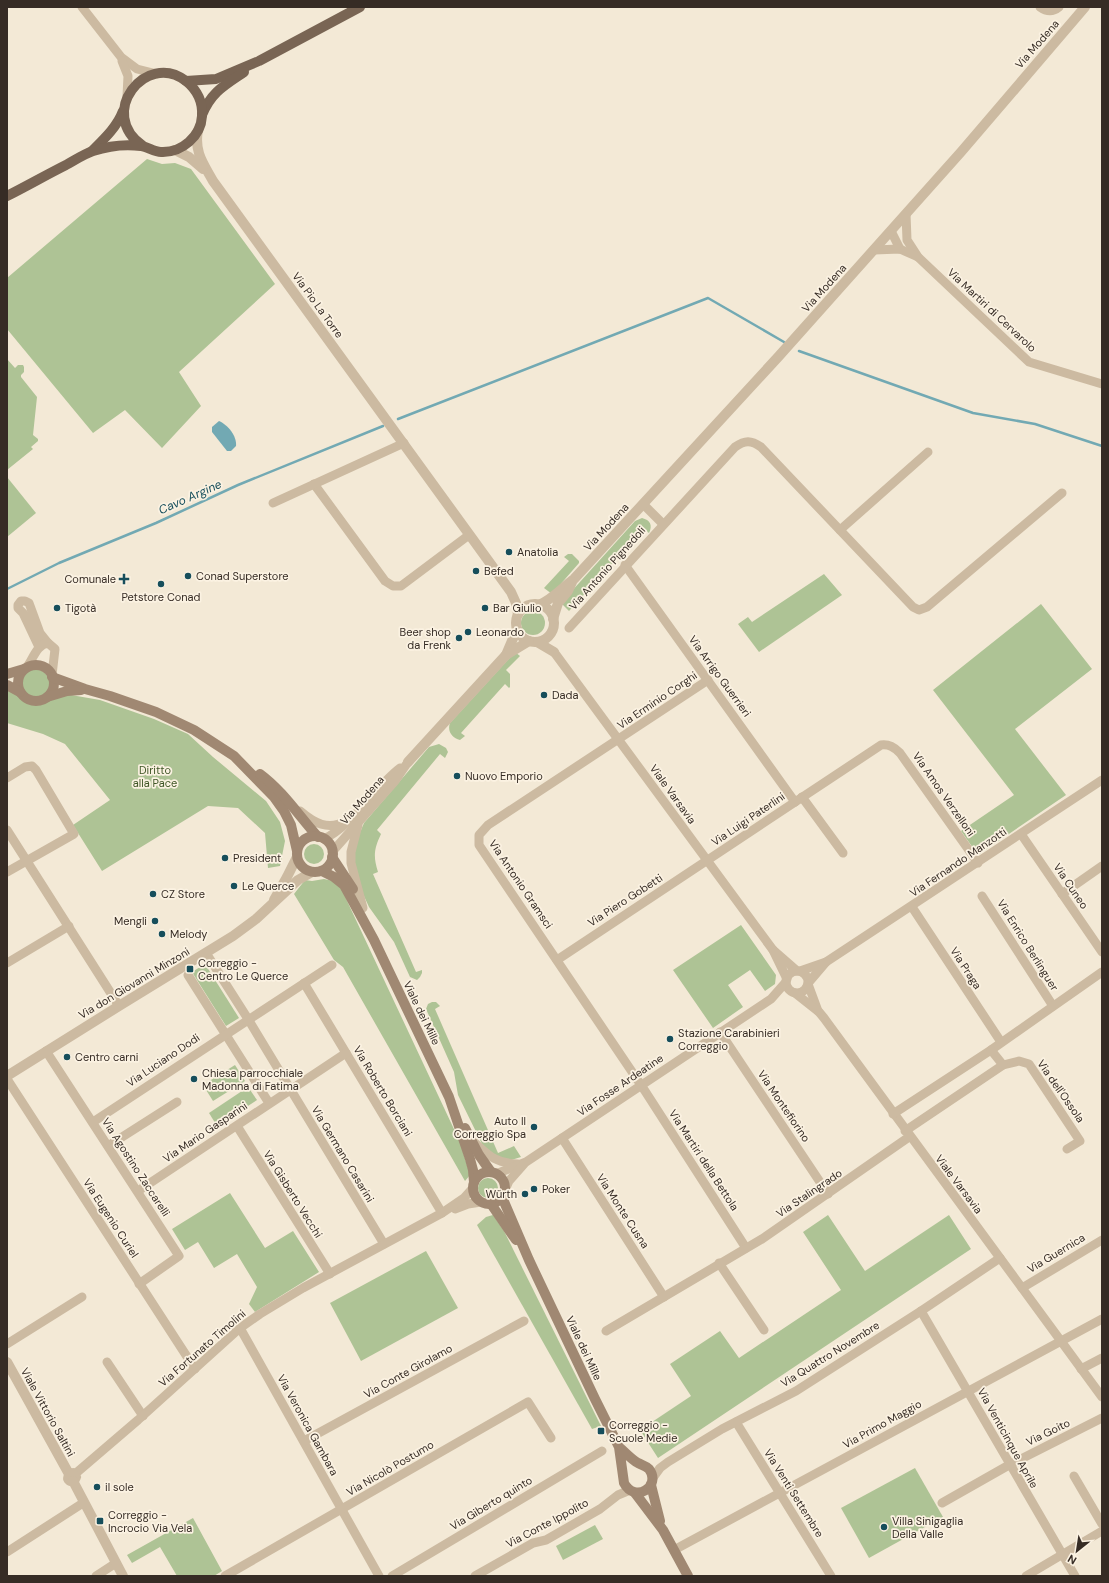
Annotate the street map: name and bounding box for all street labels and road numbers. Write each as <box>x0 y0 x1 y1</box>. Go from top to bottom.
street label: Via Modena <box>1012 17 1062 71</box>
street label: Via Modena <box>799 261 849 315</box>
street label: Via Martiri di Cervarolo <box>945 265 1039 355</box>
street label: Via Pio La Torre <box>289 269 347 341</box>
street label: Via Modena <box>580 500 632 554</box>
street label: Via Antonio Pignedoli <box>566 523 648 613</box>
street label: Via Arrigo Guerrieri <box>686 633 754 719</box>
street label: Via Erminio Corghi <box>614 668 700 732</box>
street label: Via Amos Verzelloni <box>910 749 978 839</box>
street label: Viale Varsavia <box>647 762 699 826</box>
street label: Via Modena <box>337 773 387 827</box>
street label: Via Luigi Paterlini <box>709 789 787 849</box>
street label: Via Fernando Manzotti <box>907 824 1009 900</box>
street label: Via Antonio Gramsci <box>486 837 556 931</box>
street label: Via Cuneo <box>1051 860 1091 912</box>
street label: Via Piero Gobetti <box>585 871 665 929</box>
street label: Via Enrico Berlinguer <box>994 897 1062 993</box>
street label: Via don Giovanni Minzoni <box>76 944 192 1022</box>
street label: Via Praga <box>947 944 985 992</box>
street label: Viale dei Mille <box>401 979 443 1047</box>
street label: Via Luciano Dodi <box>124 1030 202 1090</box>
street label: Via Roberto Borciani <box>350 1043 416 1139</box>
street label: Via Fosse Ardeatine <box>574 1051 666 1119</box>
street label: Via dell'Ossola <box>1034 1057 1088 1125</box>
street label: Via Montefiorino <box>755 1067 813 1145</box>
street label: Via Mario Gasparini <box>160 1099 250 1165</box>
street label: Via Germano Casarini <box>309 1103 377 1205</box>
street label: Via Martiri della Bettola <box>666 1107 742 1213</box>
street label: Via Agostino Zaccarelli <box>99 1115 173 1219</box>
street label: Via Gisberto Vecchi <box>260 1148 326 1240</box>
street label: Viale Varsavia <box>932 1152 986 1216</box>
street label: Via Stalingrado <box>773 1166 845 1220</box>
street label: Via Monte Cusna <box>594 1171 652 1251</box>
street label: Via Eugenio Curiel <box>80 1176 142 1260</box>
street label: Via Guernica <box>1024 1230 1088 1276</box>
street label: Via Fortunato Timolini <box>156 1306 248 1390</box>
street label: Viale dei Mille <box>563 1314 605 1382</box>
street label: Via Quattro Novembre <box>778 1318 882 1390</box>
street label: Via Conte Girolamo <box>361 1341 455 1401</box>
street label: Viale Vittorio Saltini <box>18 1365 78 1459</box>
street label: Via Veronica Gambara <box>274 1372 342 1478</box>
street label: Via Venticinque Aprile <box>975 1385 1041 1491</box>
street label: Via Primo Maggio <box>840 1397 924 1451</box>
street label: Via Goito <box>1024 1415 1072 1449</box>
street label: Via Nicolò Postumo <box>344 1437 436 1499</box>
street label: Via Venti Settembre <box>761 1446 827 1540</box>
street label: Via Giberto quinto <box>447 1473 535 1533</box>
street label: Via Conte Ippolito <box>503 1495 591 1551</box>

